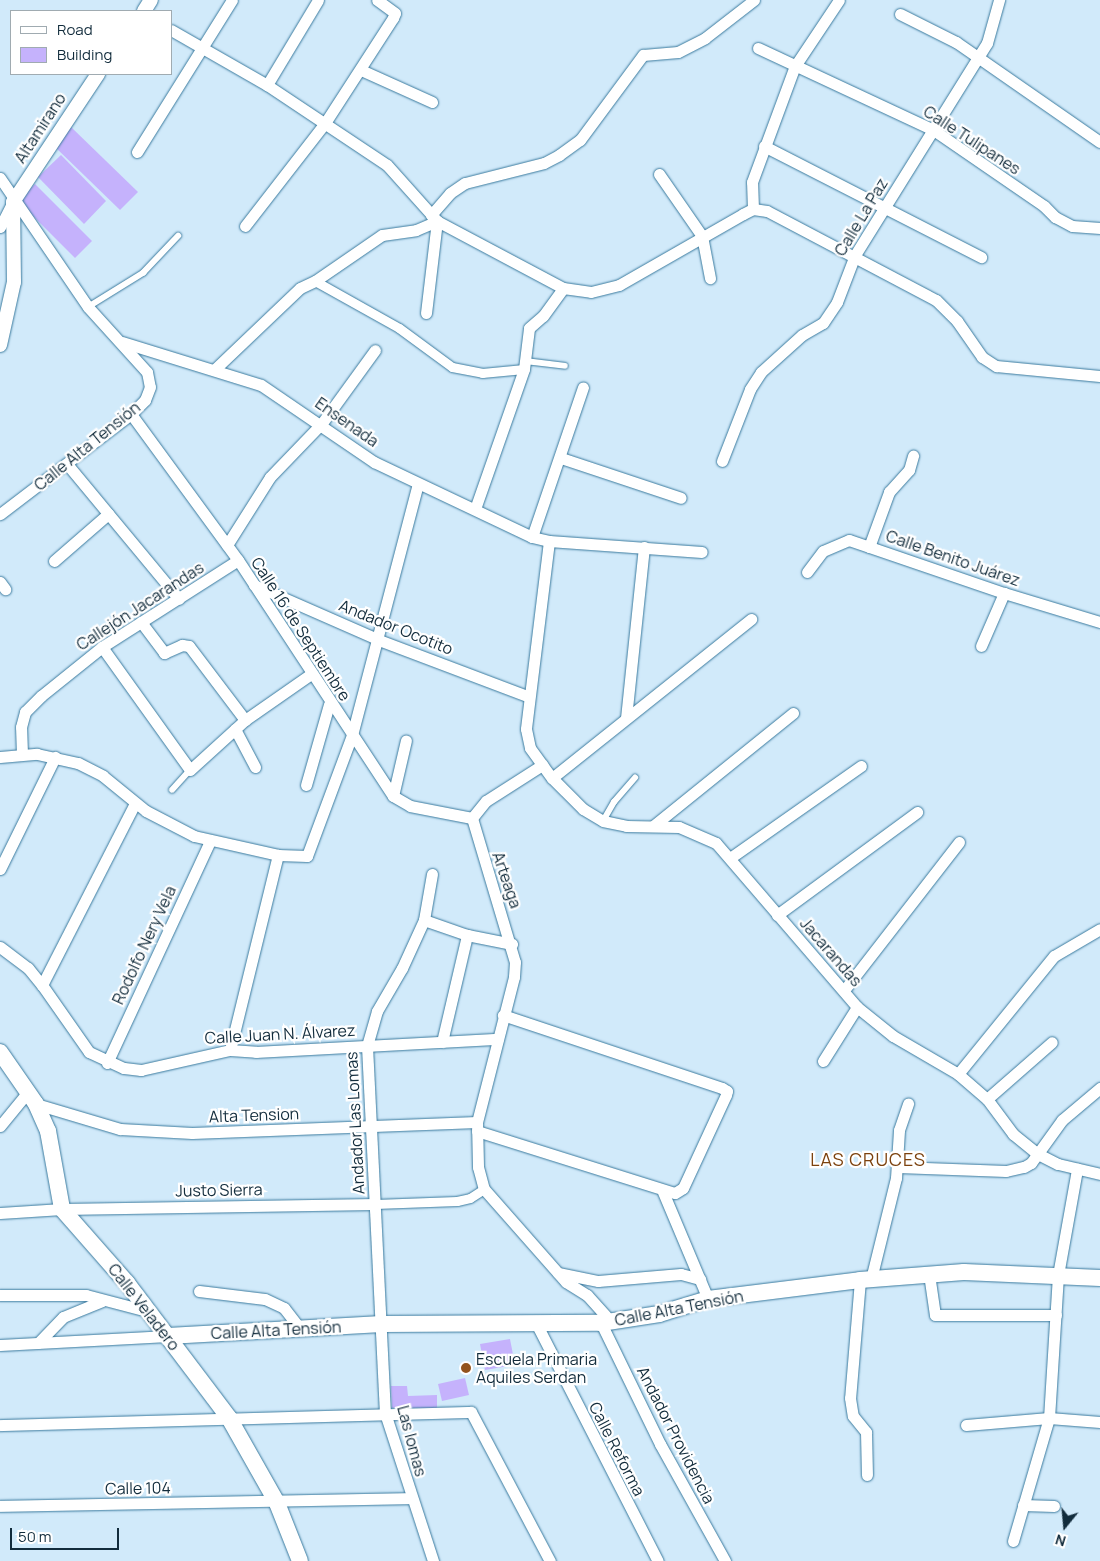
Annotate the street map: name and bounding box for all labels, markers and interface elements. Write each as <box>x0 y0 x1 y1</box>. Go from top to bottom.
legend <box>10 10 172 75</box>
text: Road <box>57 19 93 40</box>
text: Building <box>57 44 112 65</box>
street label: Altamirano <box>10 89 70 167</box>
street label: Calle Tulipanes <box>920 102 1024 178</box>
street label: Calle La Paz <box>830 175 892 259</box>
street label: Ensenada <box>312 393 382 451</box>
street label: Calle Alta Tensión <box>30 397 144 495</box>
street label: Calle Benito Juárez <box>883 526 1023 590</box>
street label: Calle 16 de Septiembre <box>247 554 355 704</box>
street label: Callejón Jacarandas <box>73 558 207 654</box>
street label: Andador Ocotito <box>336 595 456 659</box>
street label: Arteaga <box>488 849 526 911</box>
street label: Rodolfo Nery Vela <box>108 883 180 1007</box>
street label: Jacarandas <box>796 914 866 990</box>
street label: Calle Juan N. Álvarez <box>204 1020 356 1048</box>
street label: Andador Las Lomas <box>342 1051 368 1195</box>
street label: Alta Tension <box>209 1104 299 1126</box>
district label: LAS CRUCES <box>809 1148 927 1170</box>
street label: Justo Sierra <box>175 1180 263 1200</box>
street label: Calle Veladero <box>104 1260 184 1354</box>
street label: Calle Alta Tensión <box>613 1286 745 1330</box>
street label: Calle Alta Tensión <box>210 1317 342 1343</box>
place label: Escuela Primaria Aquiles Serdan <box>476 1349 597 1387</box>
marker: Escuela Primaria Aquiles Serdan <box>460 1362 472 1374</box>
street label: Andador Providencia <box>633 1363 719 1507</box>
street label: Calle Reforma <box>585 1399 649 1499</box>
street label: Las lomas <box>393 1403 431 1479</box>
street label: Calle 104 <box>105 1478 171 1498</box>
north arrow <box>1040 1501 1090 1551</box>
scale bar <box>12 1518 121 1550</box>
text: 50 m <box>18 1526 52 1547</box>
text: N <box>1053 1530 1068 1551</box>

